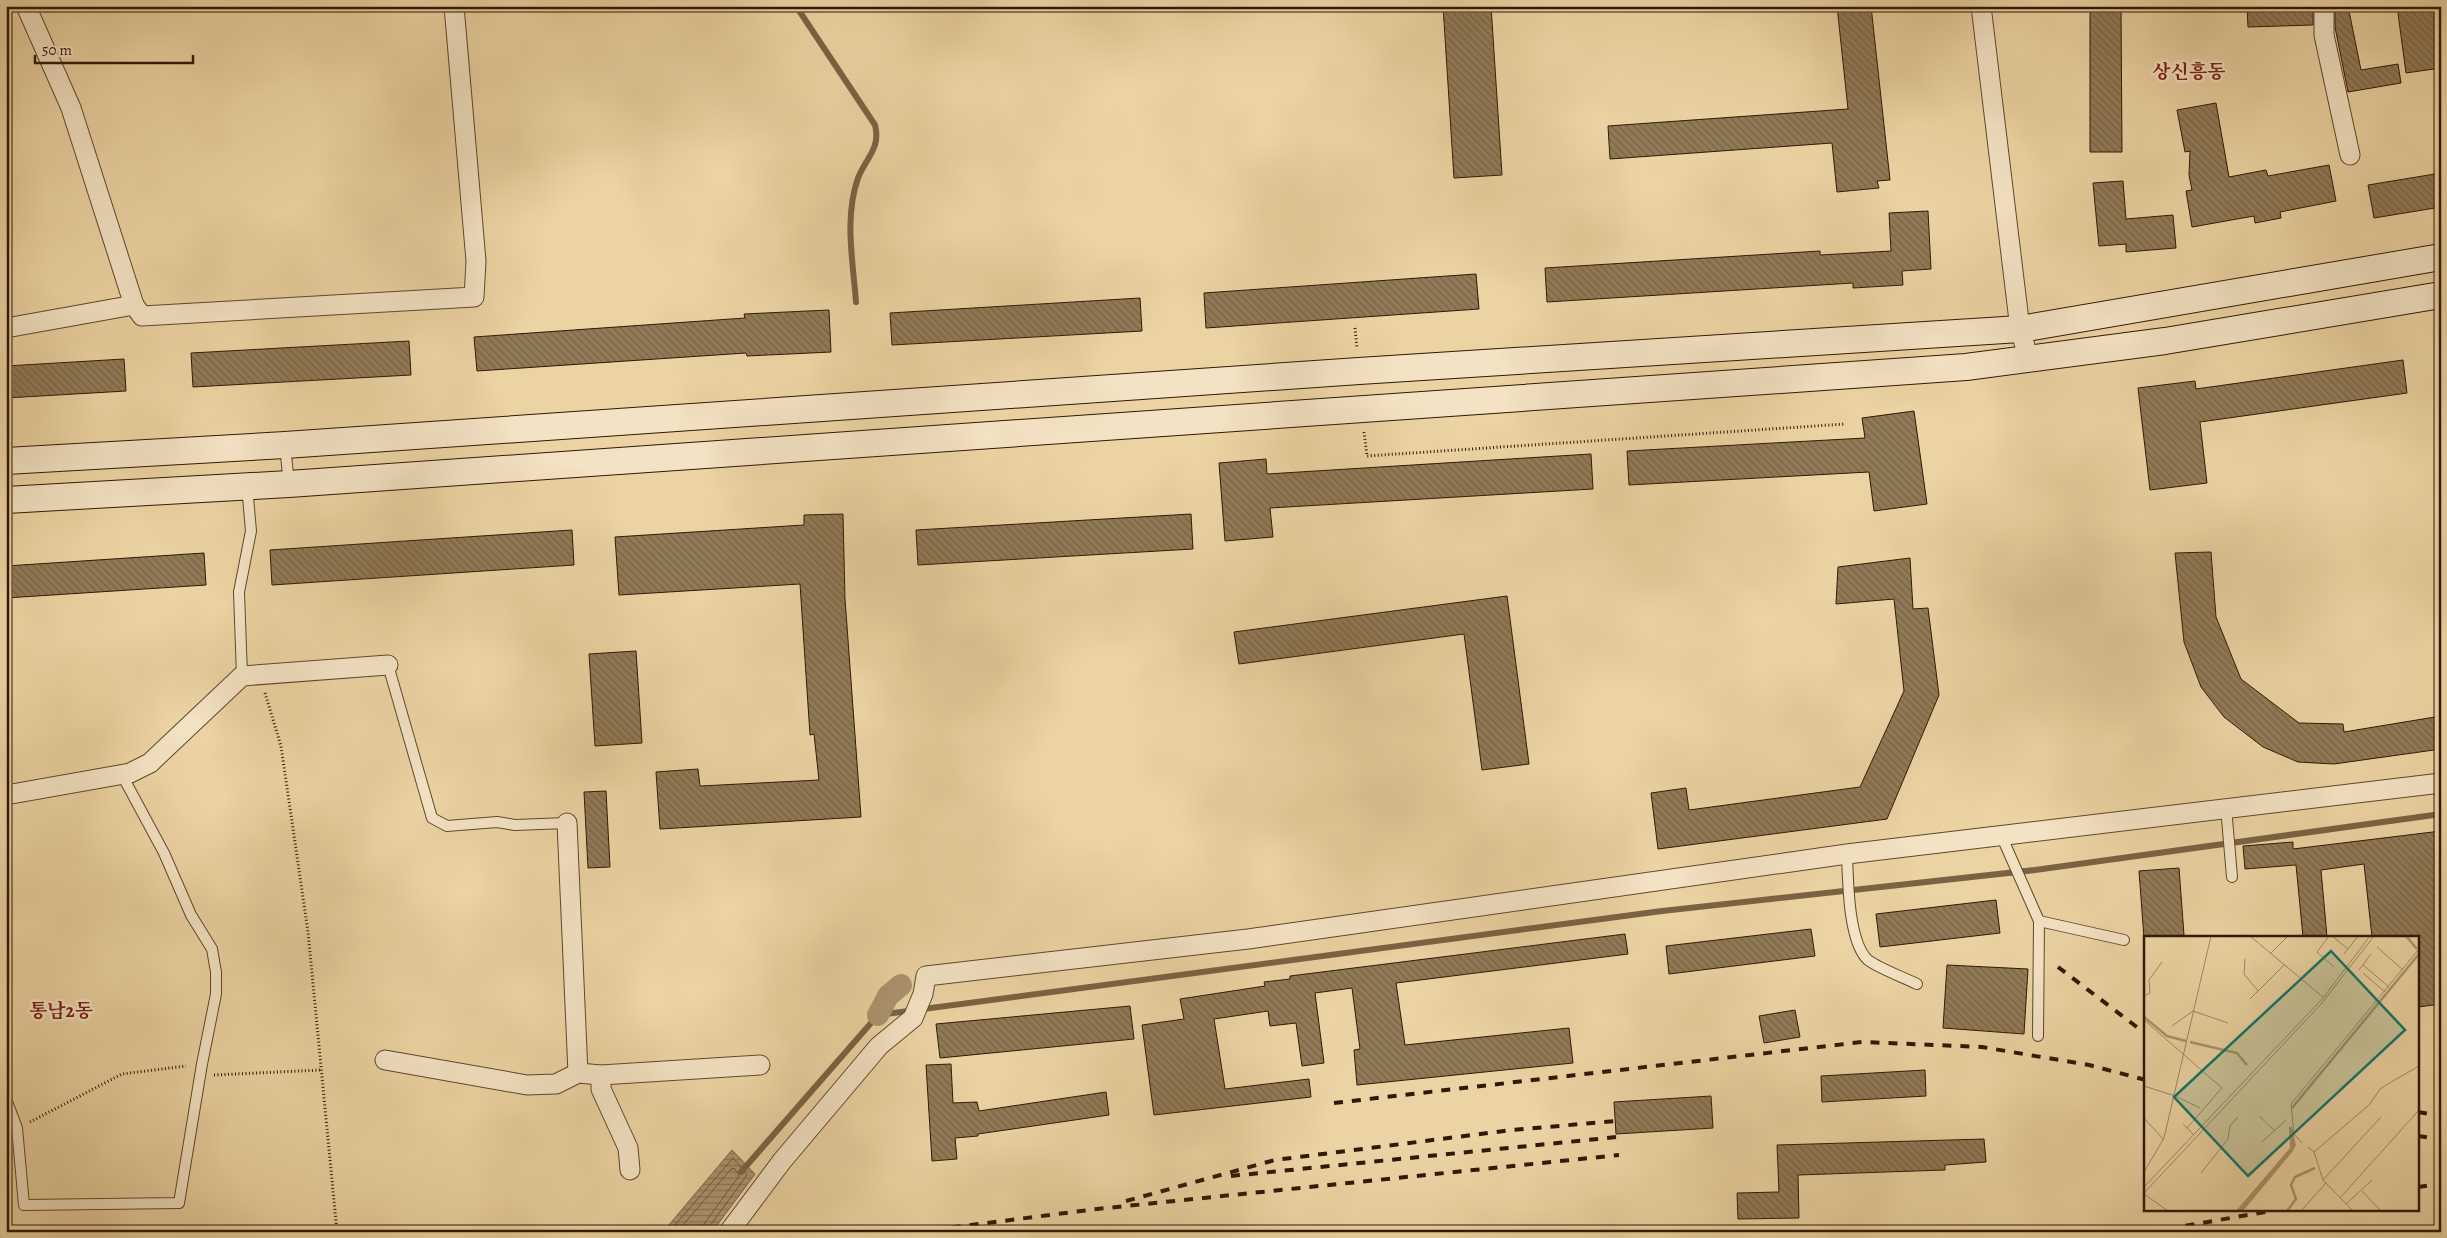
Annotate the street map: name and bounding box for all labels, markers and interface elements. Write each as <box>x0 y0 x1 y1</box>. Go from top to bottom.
scale bar <box>35 32 192 64</box>
text: 50 m <box>42 40 72 60</box>
district label: 상신흥동 <box>2152 59 2226 85</box>
inset map <box>2144 936 2420 1210</box>
district label: 통남2동 <box>29 998 93 1024</box>

